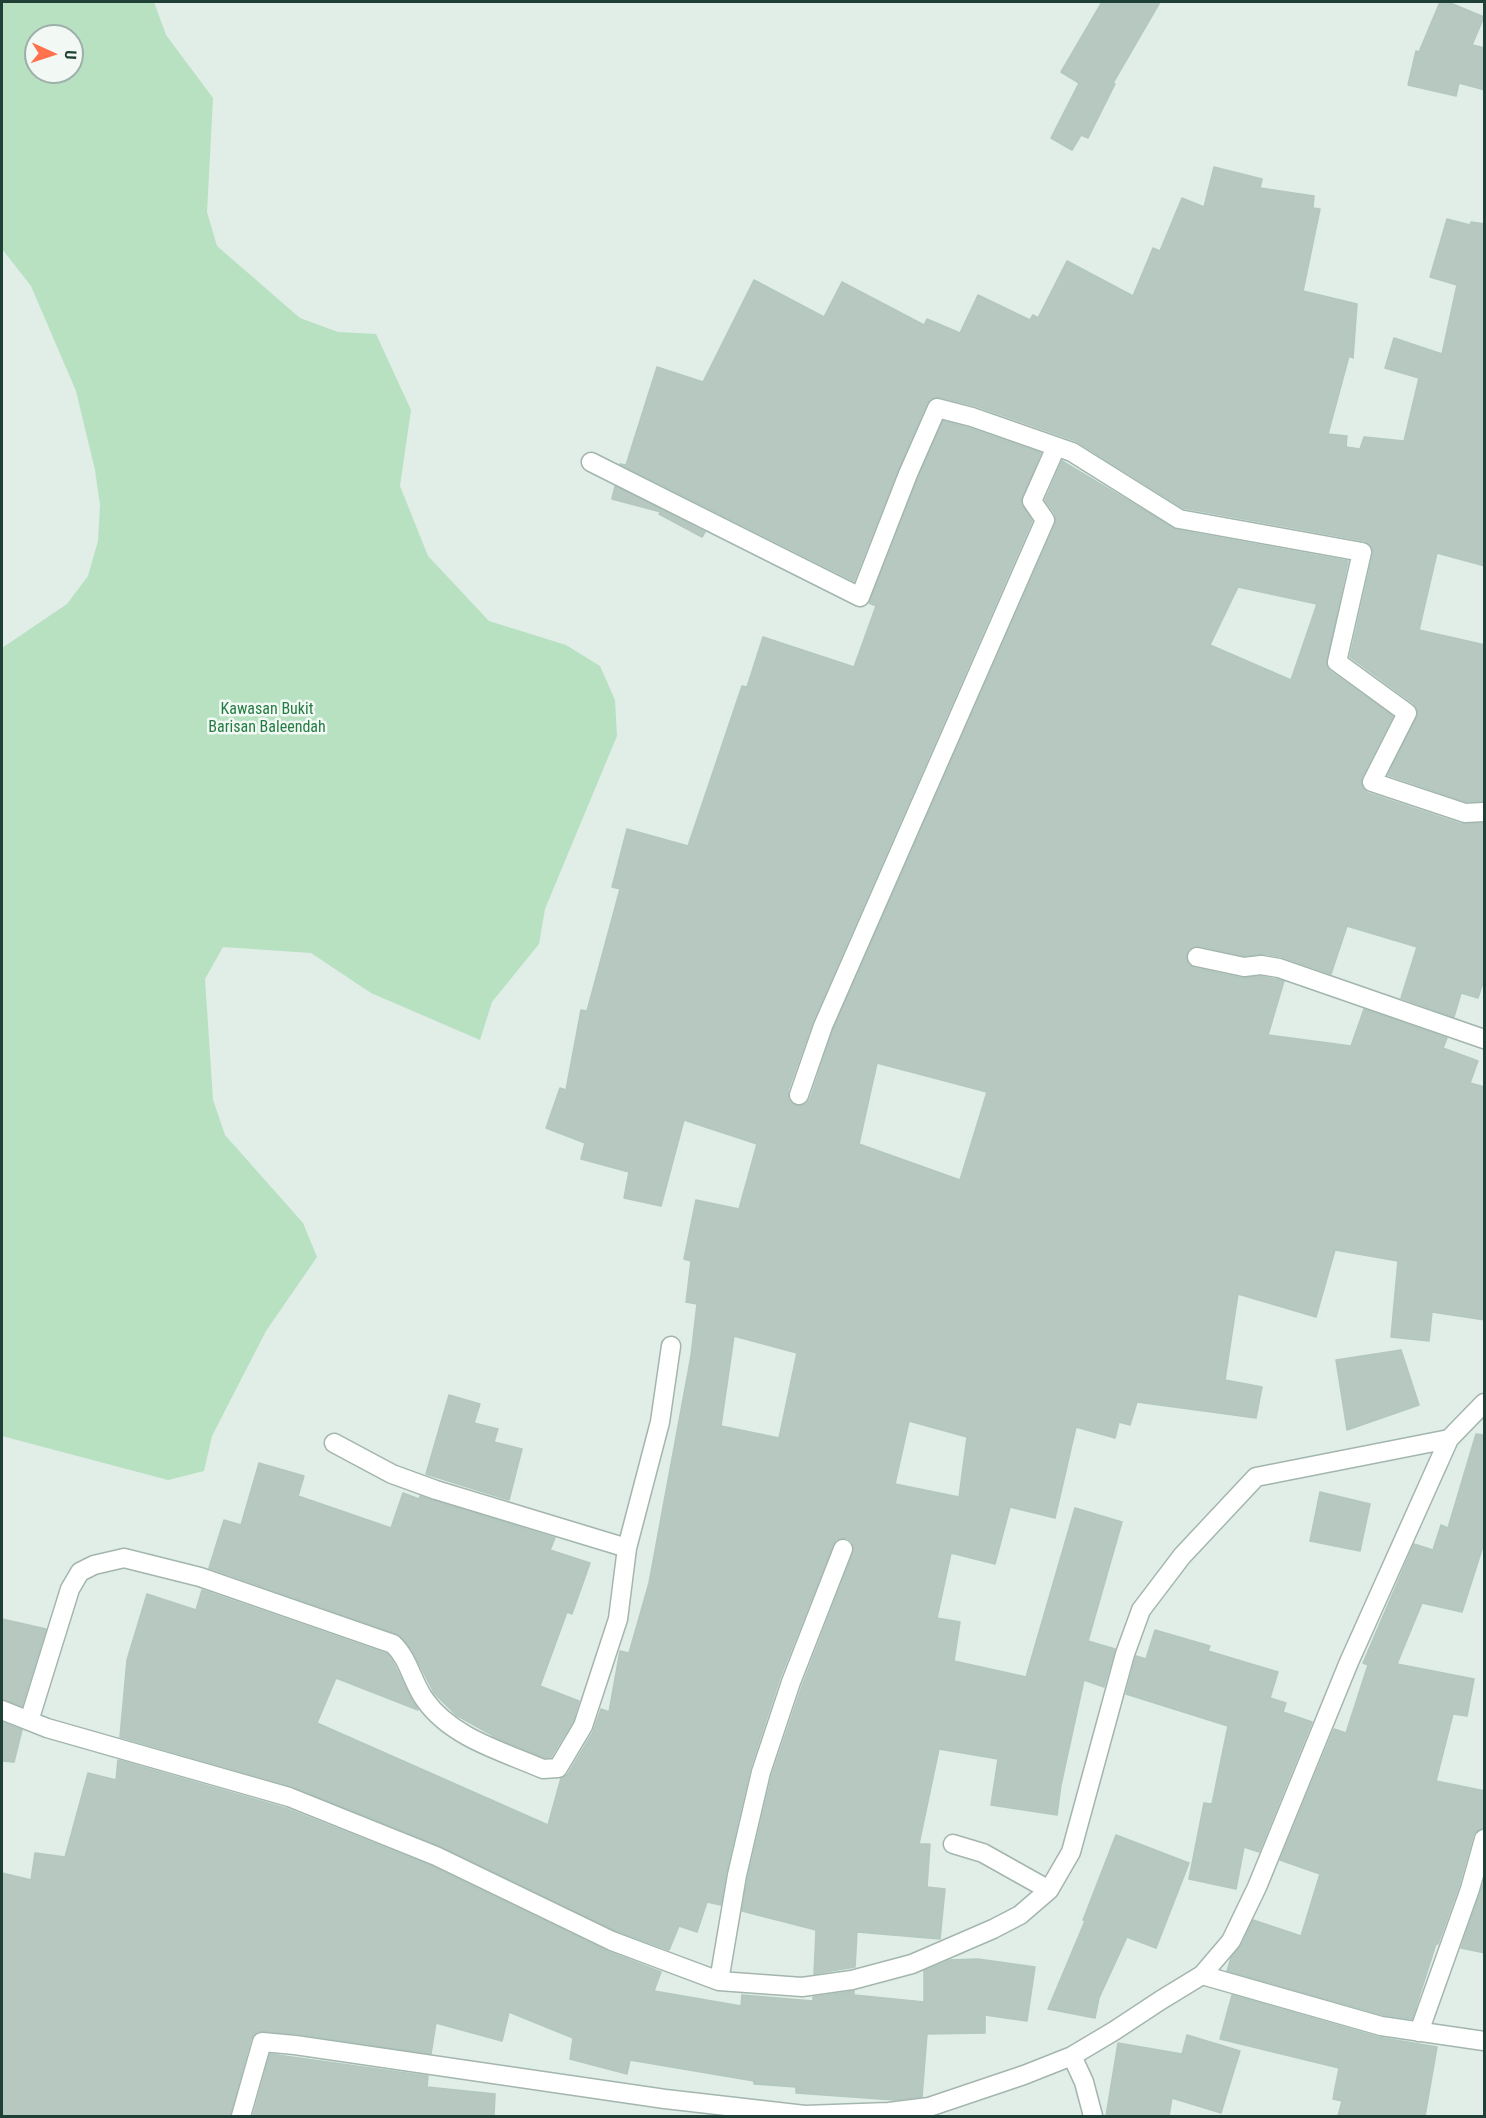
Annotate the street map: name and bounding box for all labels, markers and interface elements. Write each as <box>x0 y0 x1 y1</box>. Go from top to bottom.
north arrow <box>24 24 84 84</box>
text: U <box>61 50 80 60</box>
park label: Kawasan Bukit Barisan Baleendah <box>208 700 326 738</box>

